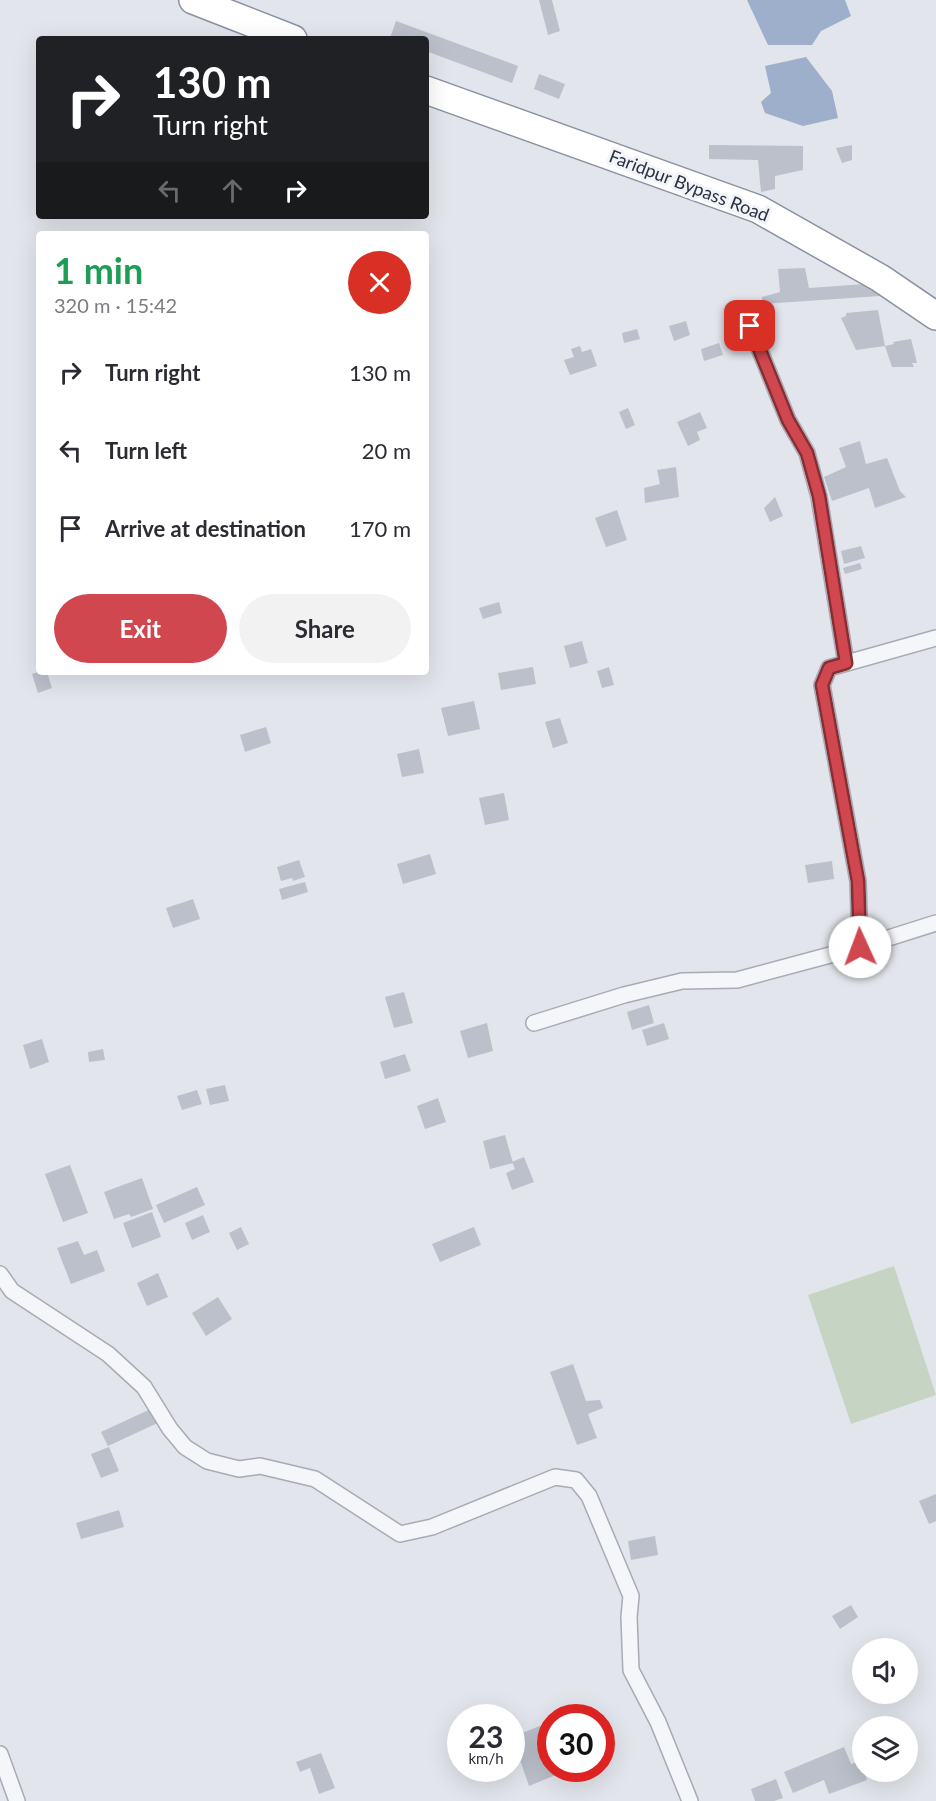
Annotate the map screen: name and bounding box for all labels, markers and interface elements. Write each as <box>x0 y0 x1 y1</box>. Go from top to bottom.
text: 130 m <box>153 57 271 107</box>
icon: right <box>54 60 132 138</box>
text: Turn right <box>153 108 268 141</box>
street label: Faridpur Bypass Road <box>606 144 772 226</box>
icon: left <box>153 174 186 207</box>
icon: ahead <box>216 174 249 207</box>
icon: right <box>279 174 312 207</box>
text: 1 min <box>54 248 143 292</box>
button: close <box>348 251 411 314</box>
text: 320 m · 15:42 <box>54 293 177 317</box>
pin <box>724 300 775 351</box>
icon: arrive <box>733 309 766 342</box>
icon: right <box>54 356 87 389</box>
text: Turn right <box>105 359 200 386</box>
text: 130 m <box>349 359 411 386</box>
icon: left <box>54 434 87 467</box>
text: Turn left <box>105 437 187 464</box>
text: 20 m <box>362 437 411 464</box>
icon: arrive <box>54 512 87 545</box>
text: Arrive at destination <box>105 515 306 542</box>
text: 170 m <box>349 515 411 542</box>
button: Exit <box>54 594 227 663</box>
button: Share <box>239 594 411 663</box>
position arrow <box>828 915 892 979</box>
map controls <box>852 1638 918 1782</box>
button: sound <box>852 1638 918 1704</box>
speed limit sign: 30 <box>537 1704 615 1782</box>
button: layers <box>852 1716 918 1782</box>
text: 23 <box>469 1718 503 1754</box>
text: km/h <box>468 1749 504 1767</box>

